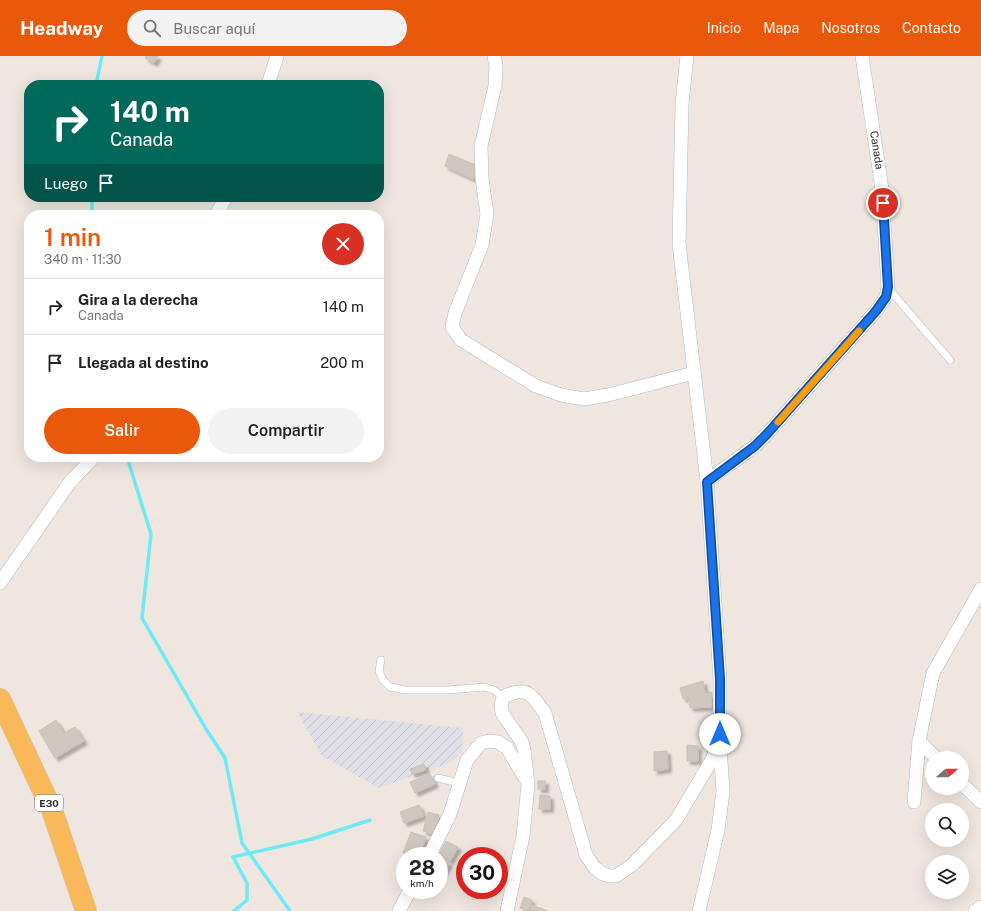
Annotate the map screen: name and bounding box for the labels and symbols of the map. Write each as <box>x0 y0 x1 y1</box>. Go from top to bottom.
street label: Canada <box>868 130 886 170</box>
pin <box>866 186 900 220</box>
position arrow <box>699 713 741 755</box>
north arrow <box>925 751 969 795</box>
road number: E30 <box>35 795 63 811</box>
speed limit sign: 30 <box>456 847 508 899</box>

